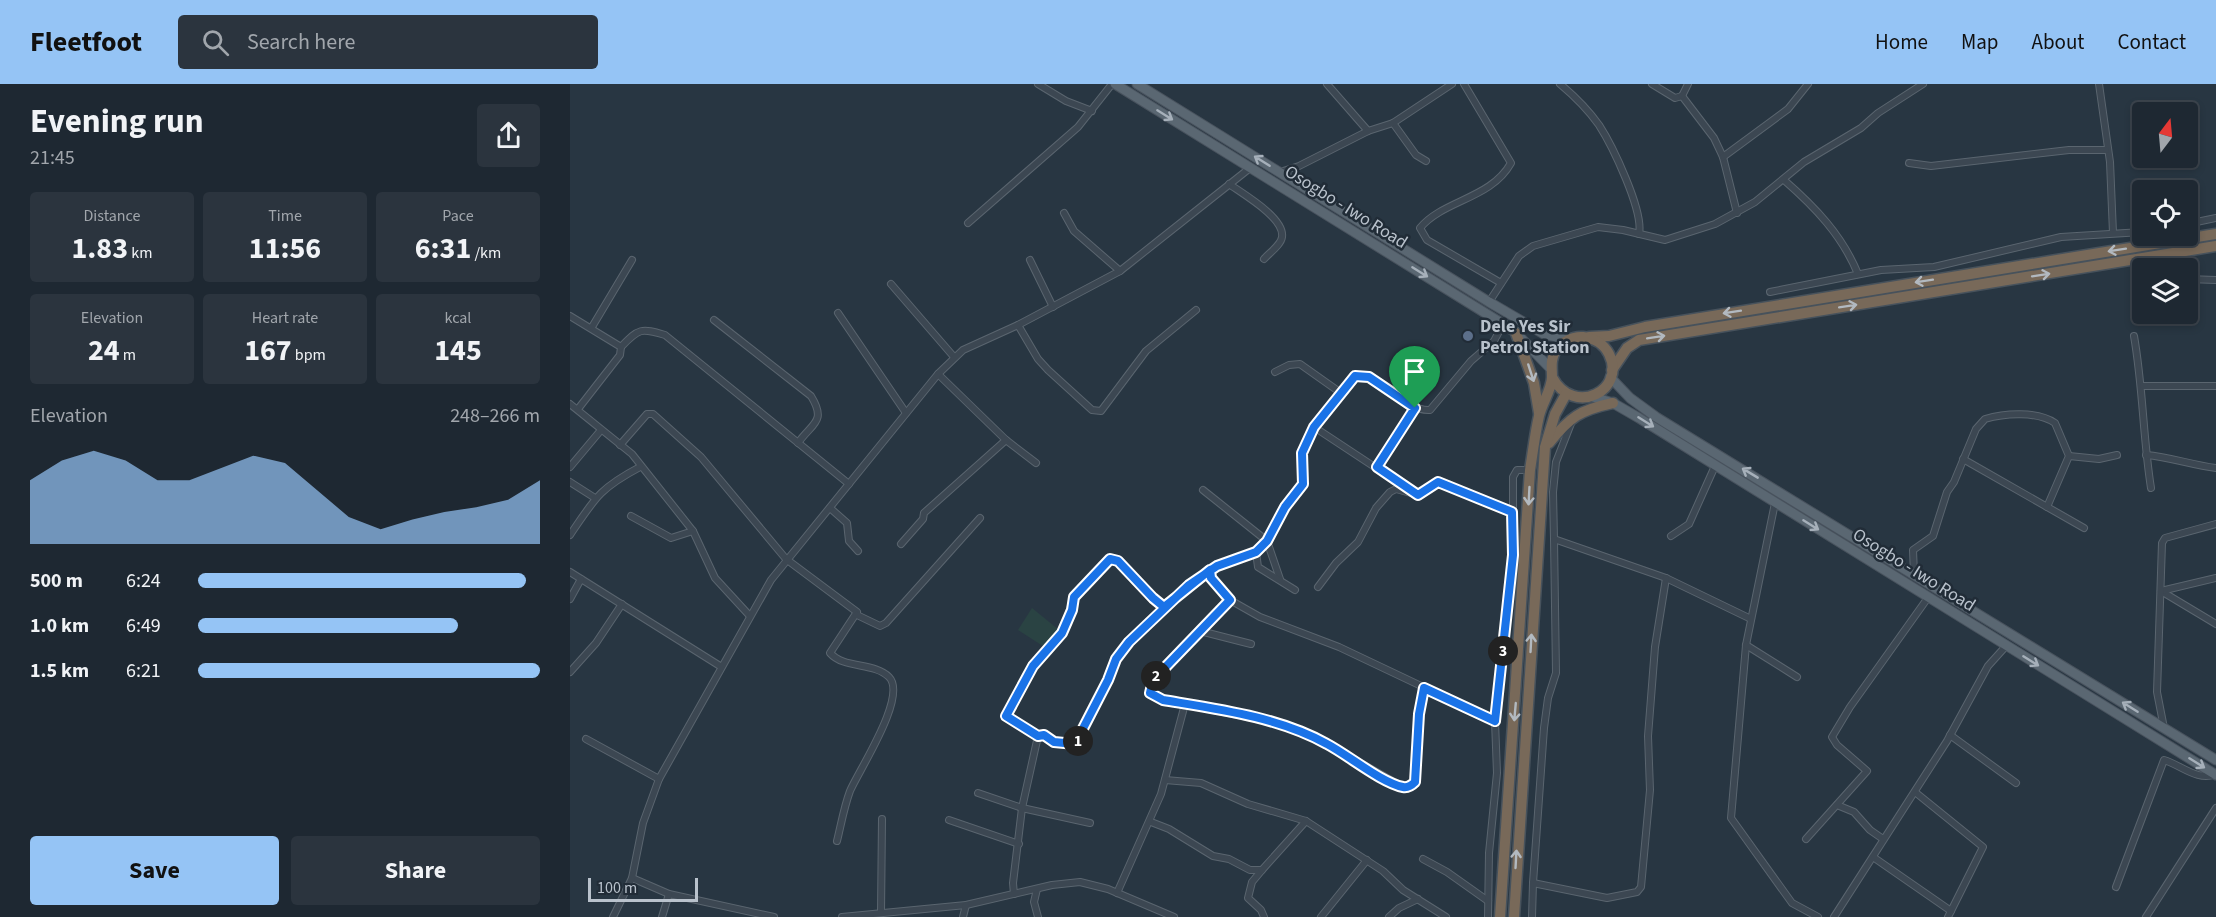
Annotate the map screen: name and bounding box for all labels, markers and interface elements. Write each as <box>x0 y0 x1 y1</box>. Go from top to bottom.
search box <box>178 15 598 69</box>
text: Fleetfoot <box>30 22 142 62</box>
icon: search <box>199 26 232 59</box>
text: Search here <box>247 26 355 58</box>
text: Home <box>1875 27 1928 57</box>
text: Map <box>1961 27 1999 57</box>
text: About <box>2032 27 2084 57</box>
text: Contact <box>2117 27 2186 57</box>
text: Evening run <box>30 98 204 145</box>
north arrow <box>2132 102 2198 168</box>
map controls <box>2132 102 2198 324</box>
button: share <box>477 104 540 167</box>
one-way arrow <box>1156 108 1173 121</box>
text: 21:45 <box>30 144 75 172</box>
one-way arrow <box>1254 155 1271 167</box>
street label: Osogbo - Iwo Road <box>1280 159 1412 255</box>
button: locate <box>2132 180 2198 246</box>
text: Distance <box>84 205 140 227</box>
text: Time <box>268 205 302 227</box>
text: Pace <box>442 205 474 227</box>
text: 1.83 <box>72 227 128 270</box>
text: 11:56 <box>249 227 321 270</box>
text: 6:31 <box>415 227 471 270</box>
text: km <box>128 242 152 264</box>
text: /km <box>471 242 501 264</box>
one-way arrow <box>2107 245 2127 256</box>
button: layers <box>2132 258 2198 324</box>
one-way arrow <box>1411 267 1428 279</box>
one-way arrow <box>2030 269 2050 280</box>
one-way arrow <box>1915 276 1935 287</box>
one-way arrow <box>1838 300 1858 311</box>
text: Elevation <box>81 307 143 329</box>
text: Heart rate <box>252 307 318 329</box>
text: kcal <box>445 307 471 329</box>
one-way arrow <box>1722 307 1742 318</box>
place label: Dele Yes Sir Petrol Station <box>1480 314 1589 360</box>
text: 24 <box>88 329 120 372</box>
text: 167 <box>244 329 292 372</box>
text: 145 <box>434 329 482 372</box>
marker: Dele Yes Sir Petrol Station <box>1461 329 1475 343</box>
one-way arrow <box>1645 331 1665 342</box>
text: m <box>120 344 136 366</box>
text: bpm <box>292 344 326 366</box>
pin <box>1389 346 1440 408</box>
icon: arrive <box>1398 355 1431 388</box>
one-way arrow <box>1526 363 1537 382</box>
text: Elevation <box>30 402 108 430</box>
text: 248–266 m <box>450 402 540 430</box>
one-way arrow <box>1637 417 1654 429</box>
one-way arrow <box>1742 467 1759 479</box>
one-way arrow <box>1523 485 1534 505</box>
one-way arrow <box>1802 520 1819 532</box>
street label: Osogbo - Iwo Road <box>1848 522 1980 618</box>
text: 500 m <box>30 567 83 595</box>
text: 6:24 <box>126 567 161 595</box>
text: 1.0 km <box>30 612 89 640</box>
text: 6:49 <box>126 612 161 640</box>
one-way arrow <box>1526 634 1537 654</box>
pin: 3 <box>1488 636 1518 666</box>
text: 3 <box>1499 640 1507 662</box>
one-way arrow <box>2022 655 2039 667</box>
text: 1.5 km <box>30 657 89 685</box>
text: 6:21 <box>126 657 161 685</box>
pin: 2 <box>1141 661 1171 691</box>
text: 2 <box>1152 665 1160 687</box>
one-way arrow <box>1509 701 1520 721</box>
one-way arrow <box>2122 701 2139 714</box>
pin: 1 <box>1063 726 1093 756</box>
text: 1 <box>1074 730 1082 752</box>
one-way arrow <box>2188 757 2205 769</box>
button: Save <box>30 836 279 905</box>
button: Share <box>291 836 540 905</box>
one-way arrow <box>1511 849 1522 869</box>
scale bar <box>588 875 698 902</box>
text: 100 m <box>597 877 637 899</box>

